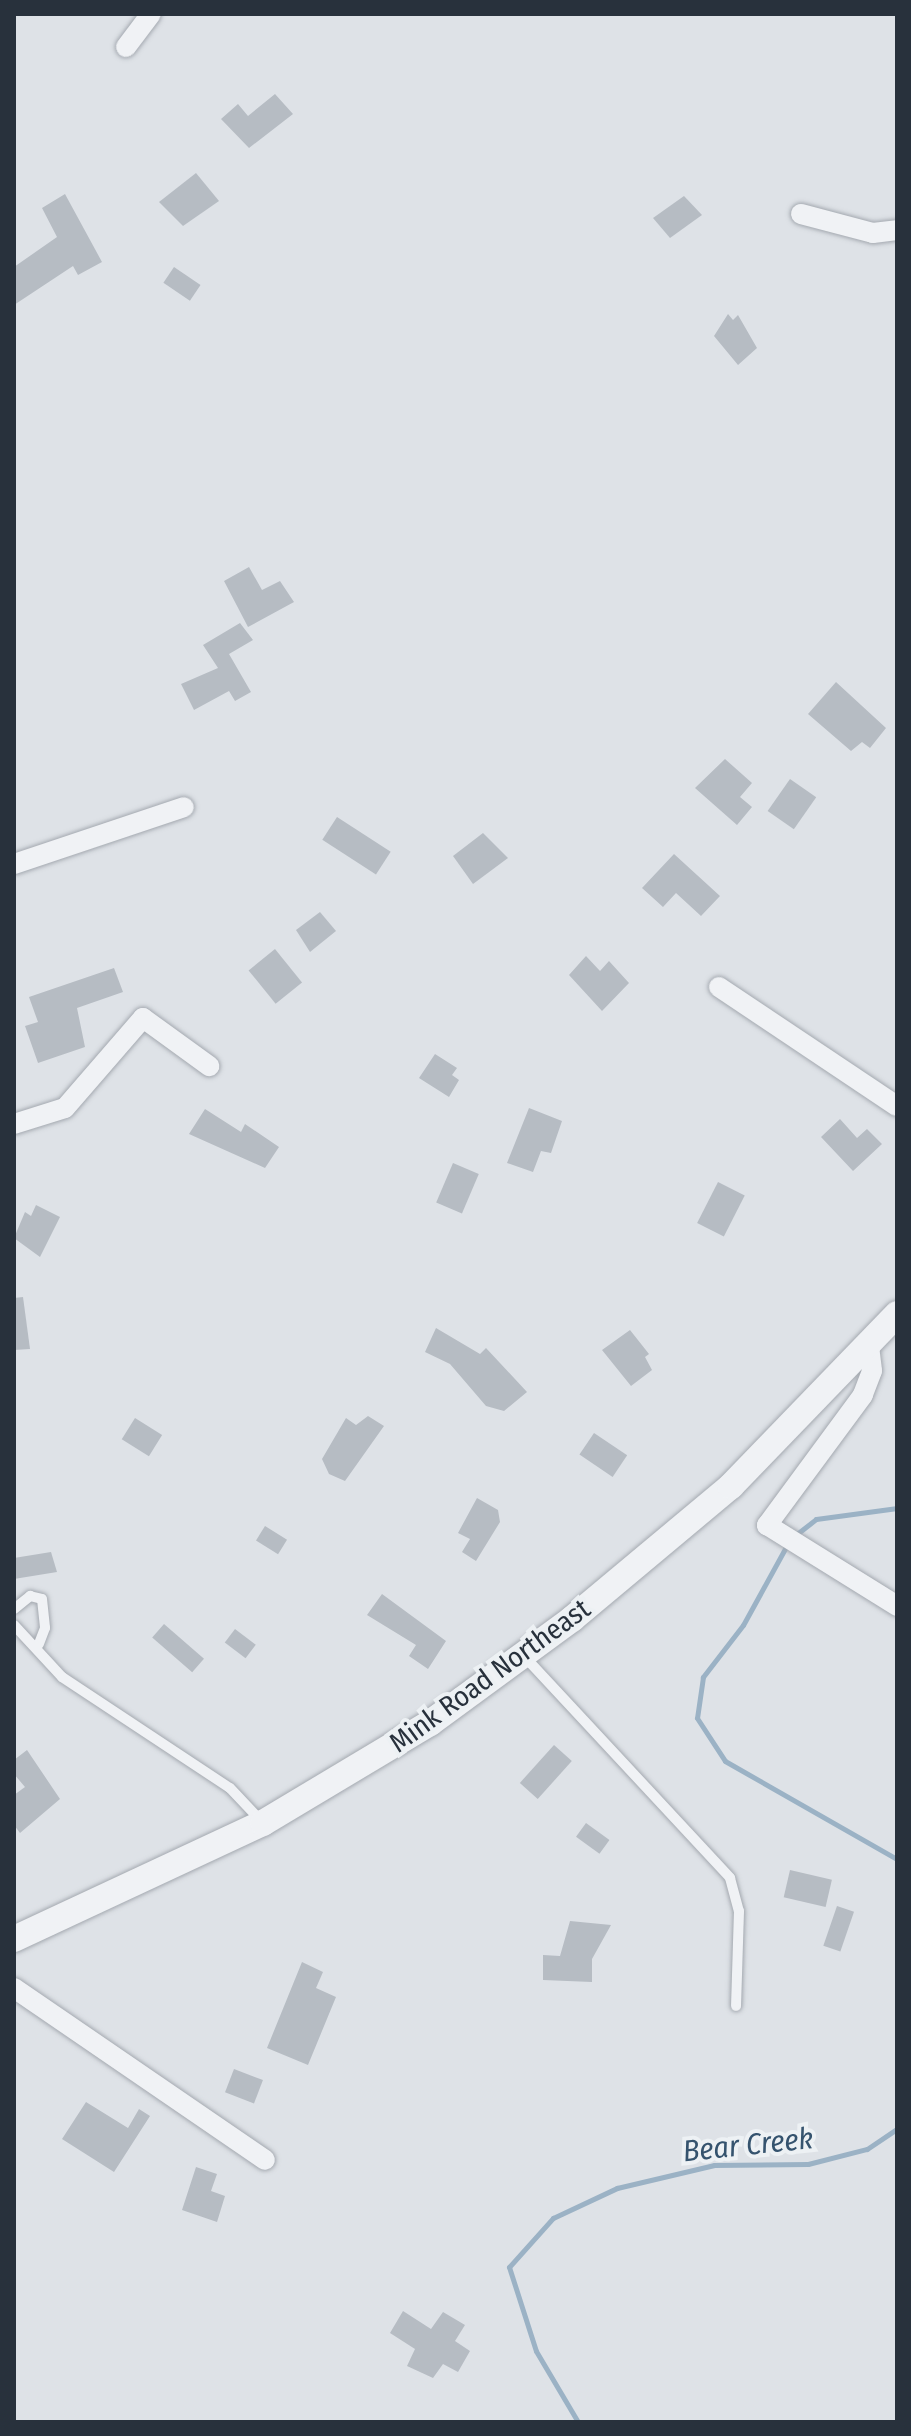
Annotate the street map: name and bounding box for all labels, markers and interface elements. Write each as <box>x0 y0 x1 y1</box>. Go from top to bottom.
street label: Mink Road Northeast <box>383 1592 597 1760</box>
water label: Bear Creek <box>681 2120 815 2170</box>

